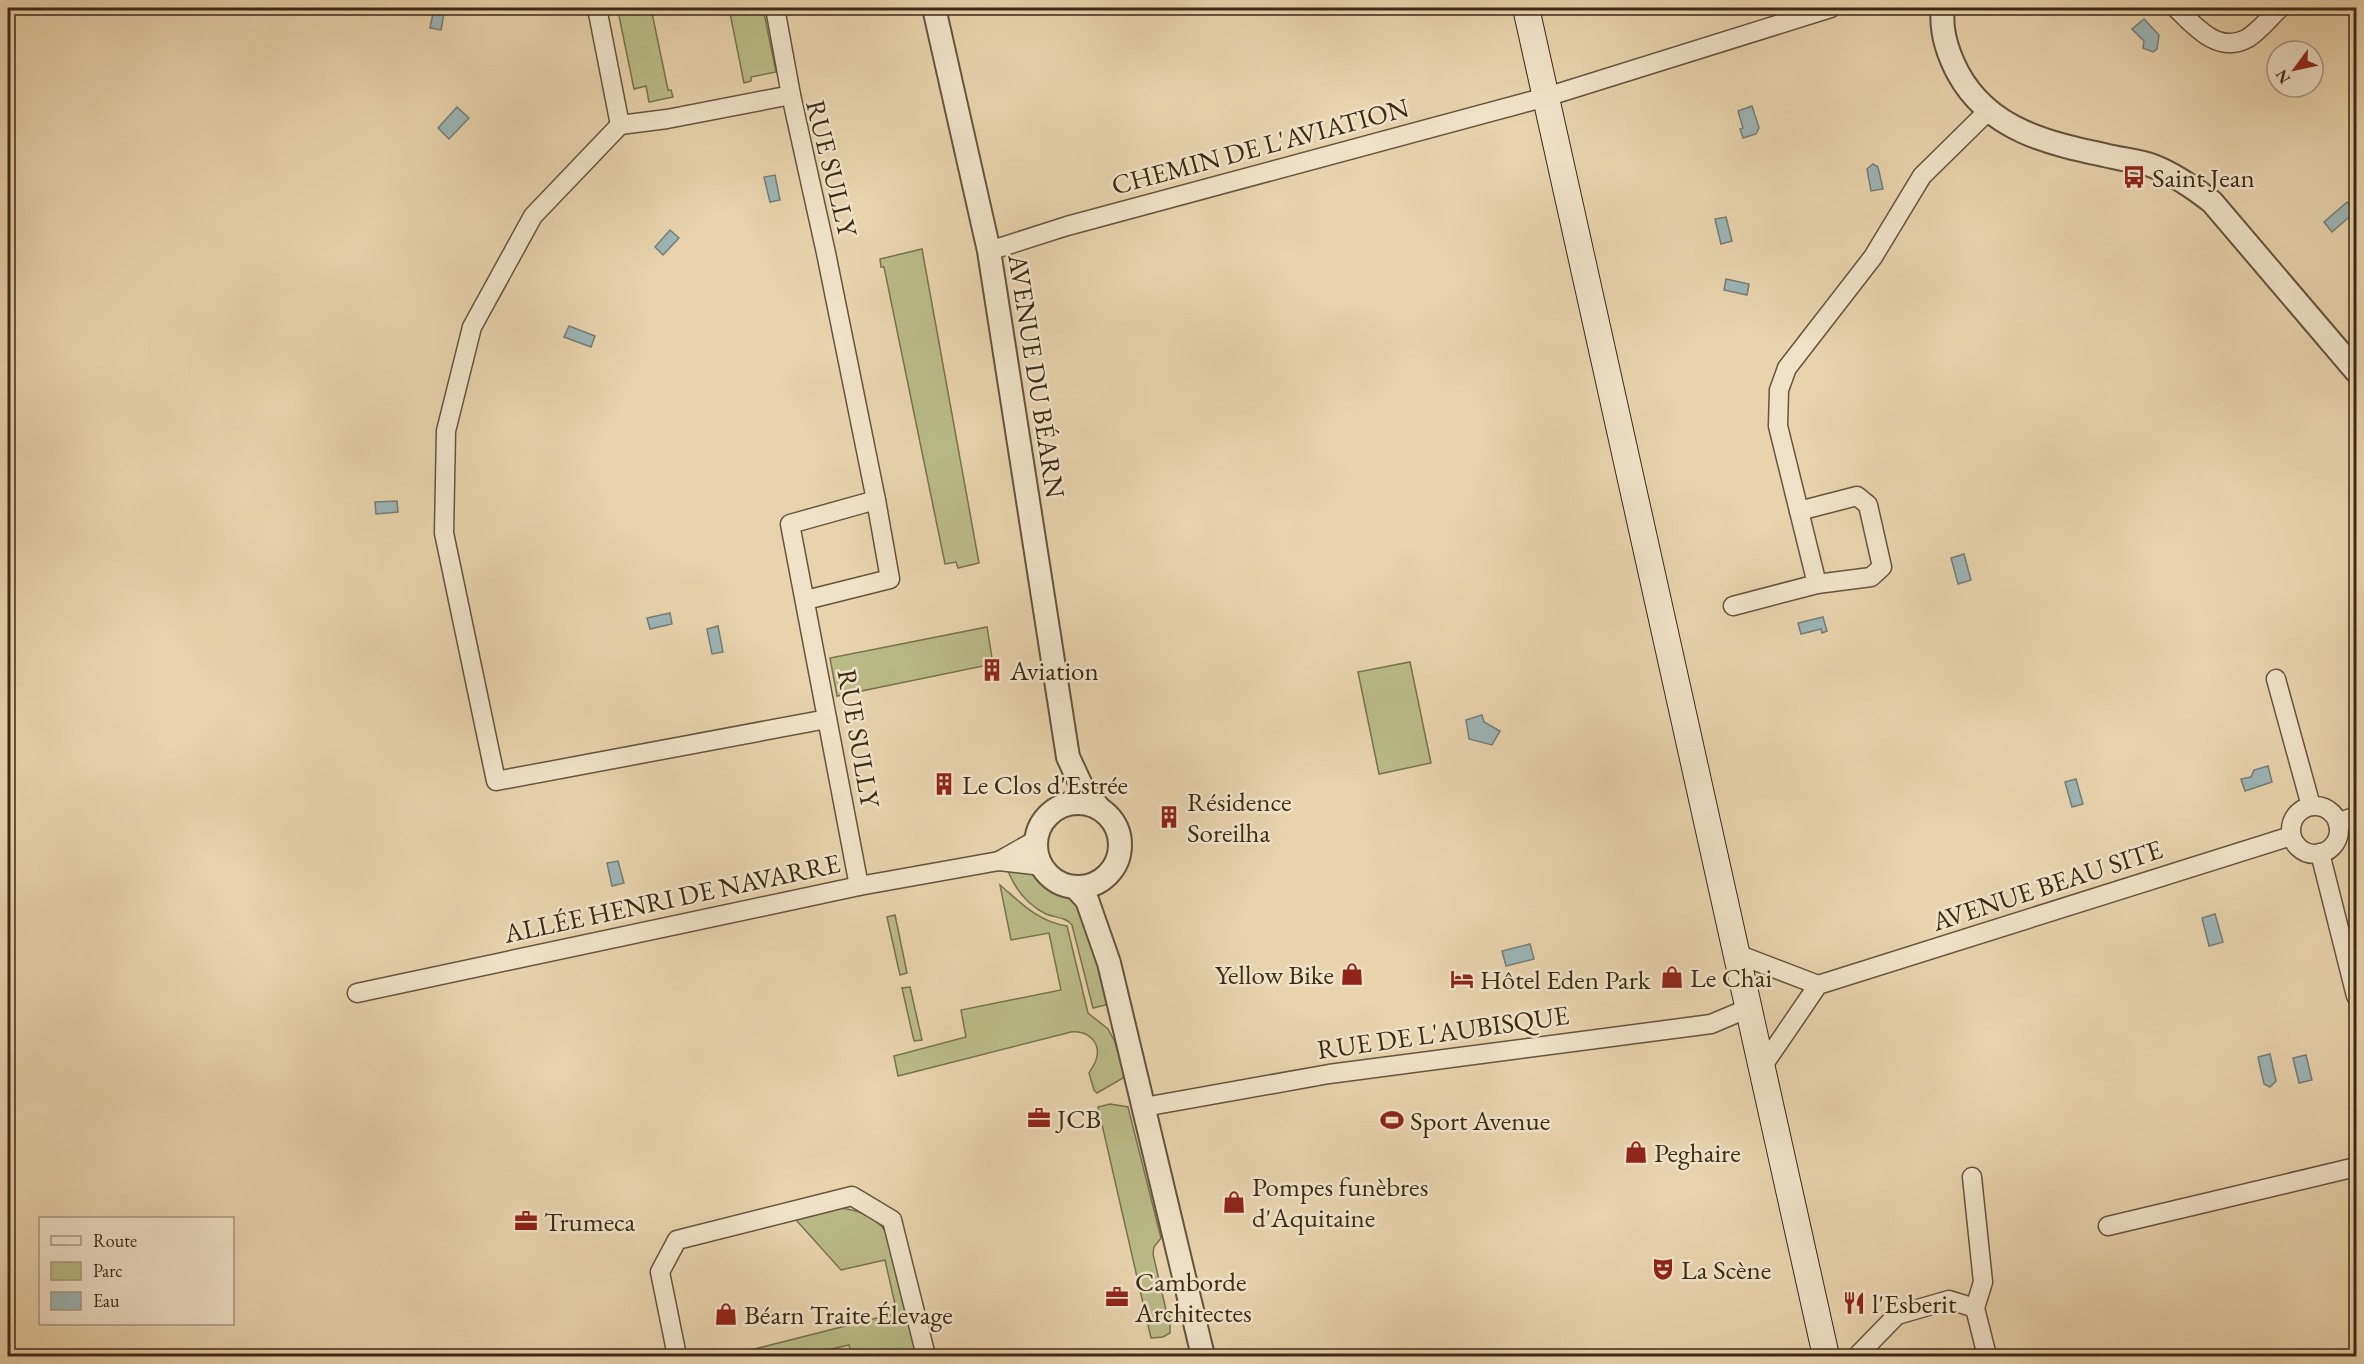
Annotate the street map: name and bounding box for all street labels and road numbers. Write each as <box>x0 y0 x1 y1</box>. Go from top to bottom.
street label: CHEMIN DE L'AVIATION <box>1108 89 1413 203</box>
street label: RUE SULLY <box>798 96 866 241</box>
street label: AVENUE DU BÉARN <box>1000 251 1074 501</box>
street label: RUE SULLY <box>830 666 889 811</box>
street label: AVENUE BEAU SITE <box>1926 831 2167 939</box>
street label: ALLÉE HENRI DE NAVARRE <box>500 845 843 951</box>
street label: RUE DE L'AUBISQUE <box>1315 997 1571 1067</box>

